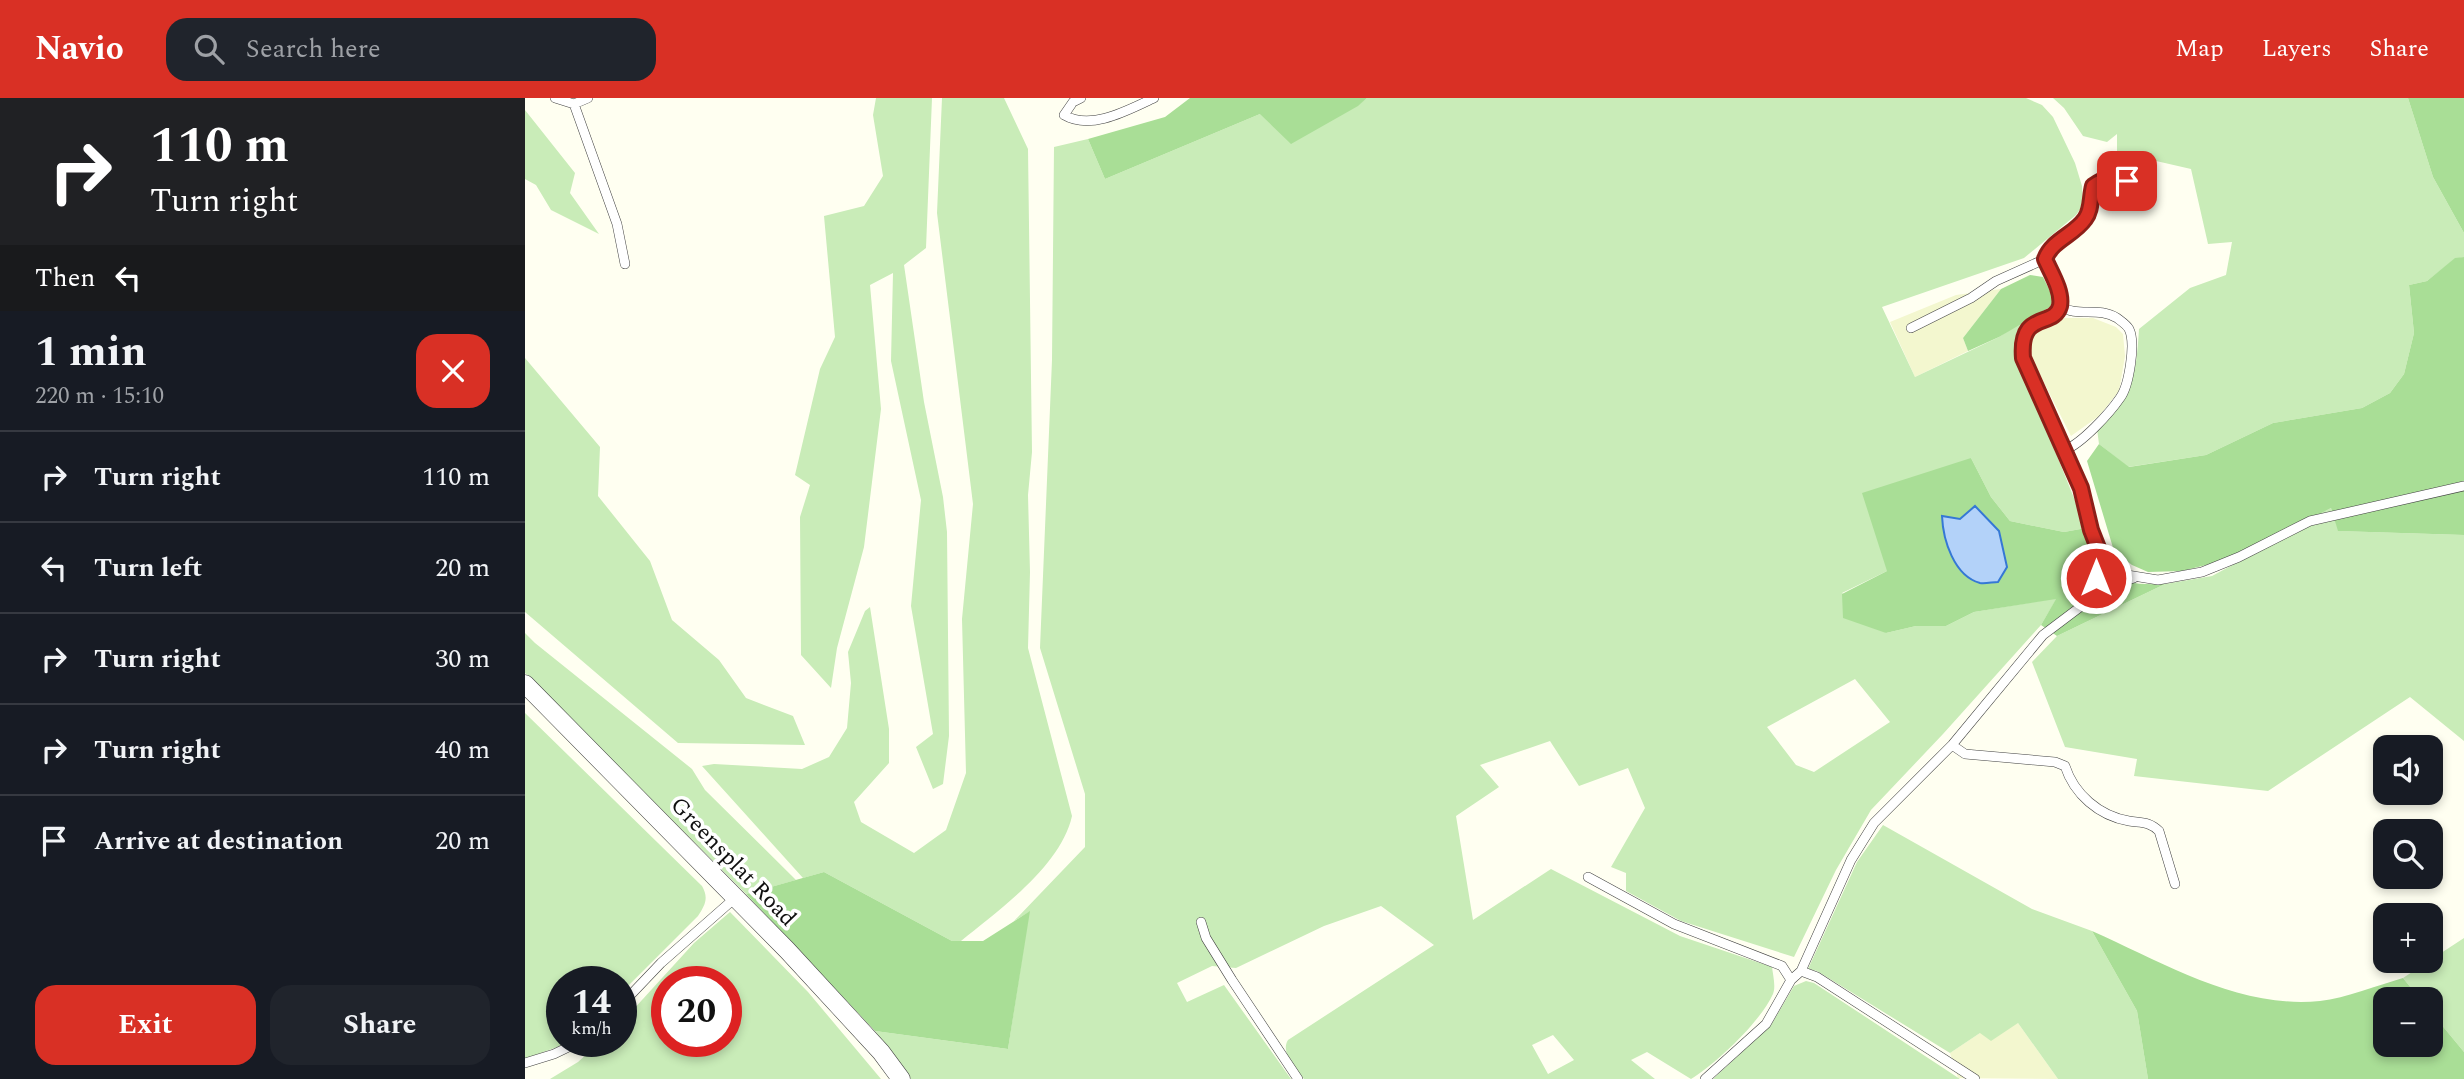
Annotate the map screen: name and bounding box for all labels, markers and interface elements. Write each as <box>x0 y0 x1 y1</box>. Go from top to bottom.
search box <box>166 18 656 81</box>
text: Navio <box>35 24 124 74</box>
text: Search here <box>246 29 381 69</box>
icon: search <box>190 30 228 68</box>
text: Map <box>2175 31 2224 67</box>
text: Layers <box>2262 31 2332 67</box>
text: Share <box>2370 31 2429 67</box>
text: 110 m <box>150 109 289 184</box>
icon: right <box>35 126 126 217</box>
pin <box>2097 151 2157 211</box>
icon: arrive <box>2108 162 2146 200</box>
text: Turn right <box>150 177 298 226</box>
text: Then <box>35 258 95 298</box>
icon: left <box>109 259 147 297</box>
text: 1 min <box>35 321 147 384</box>
button: close <box>416 334 490 408</box>
text: 220 m · 15:10 <box>35 379 164 414</box>
text: Turn right <box>94 457 221 497</box>
text: 110 m <box>422 457 490 497</box>
icon: right <box>35 458 73 496</box>
position arrow <box>2059 541 2133 615</box>
text: Turn left <box>94 548 202 588</box>
text: 20 m <box>435 548 490 588</box>
icon: left <box>35 549 73 587</box>
text: Turn right <box>94 639 221 679</box>
text: 30 m <box>435 639 490 679</box>
icon: right <box>35 640 73 678</box>
text: Turn right <box>94 730 221 770</box>
text: 40 m <box>435 730 490 770</box>
icon: right <box>35 731 73 769</box>
map controls <box>2373 735 2443 1057</box>
button: sound <box>2373 735 2443 805</box>
street label: Greensplat Road <box>662 789 804 935</box>
button: search <box>2373 819 2443 889</box>
text: Arrive at destination <box>94 821 343 861</box>
text: 20 m <box>435 821 490 861</box>
icon: arrive <box>35 822 73 860</box>
button: + <box>2373 903 2443 973</box>
speed limit sign: 20 <box>651 966 742 1057</box>
text: 14 <box>572 976 611 1029</box>
button: Exit <box>35 985 256 1065</box>
button: Share <box>270 985 490 1065</box>
button: − <box>2373 987 2443 1057</box>
text: km/h <box>571 1015 612 1042</box>

